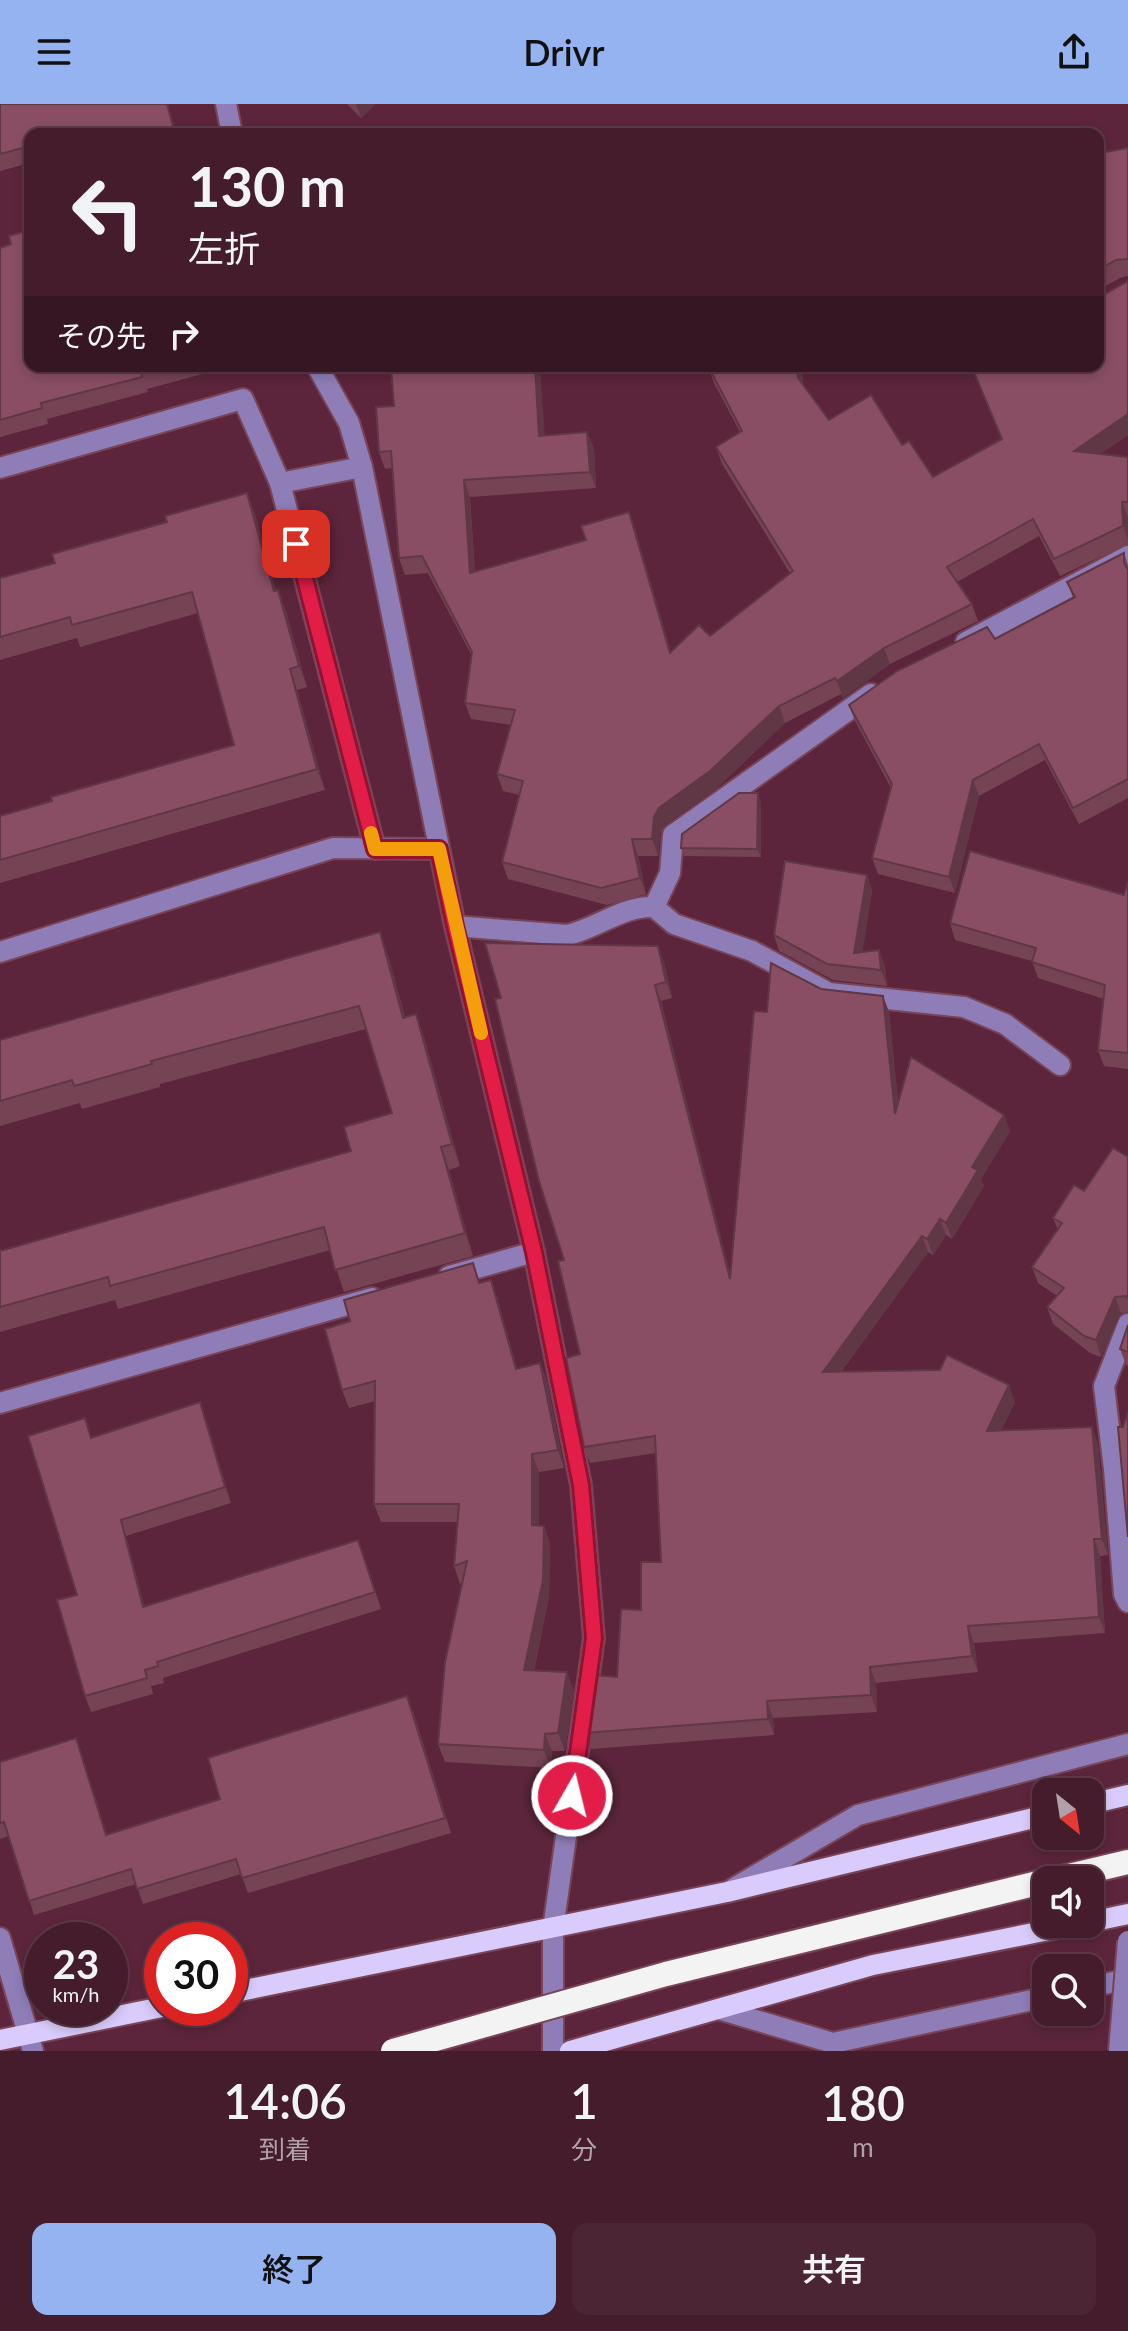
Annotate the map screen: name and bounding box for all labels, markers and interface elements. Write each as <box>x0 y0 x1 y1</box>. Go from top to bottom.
icon: menu <box>32 30 76 74</box>
text: Drivr <box>523 30 605 74</box>
icon: share <box>1052 30 1096 74</box>
text: 130 m <box>188 152 346 219</box>
icon: left <box>56 160 160 264</box>
text: 左折 <box>188 226 260 270</box>
icon: right <box>162 312 206 356</box>
text: その先 <box>56 317 146 353</box>
pin <box>262 510 330 578</box>
icon: arrive <box>274 522 318 566</box>
position arrow <box>530 1754 614 1838</box>
north arrow <box>1032 1778 1104 1850</box>
map controls <box>1032 1778 1104 2026</box>
button: sound <box>1032 1866 1104 1938</box>
speed limit sign: 30 <box>144 1922 248 2026</box>
text: 23 <box>53 1940 99 1988</box>
button: search <box>1032 1954 1104 2026</box>
text: km/h <box>53 1982 99 2006</box>
text: 14:06 <box>223 2072 347 2129</box>
text: 1 <box>570 2072 598 2129</box>
text: 180 <box>821 2074 905 2131</box>
text: m <box>852 2131 874 2163</box>
text: 到着 <box>259 2133 311 2165</box>
text: 分 <box>571 2133 597 2165</box>
button: 終了 <box>32 2223 556 2315</box>
button: 共有 <box>572 2223 1096 2315</box>

